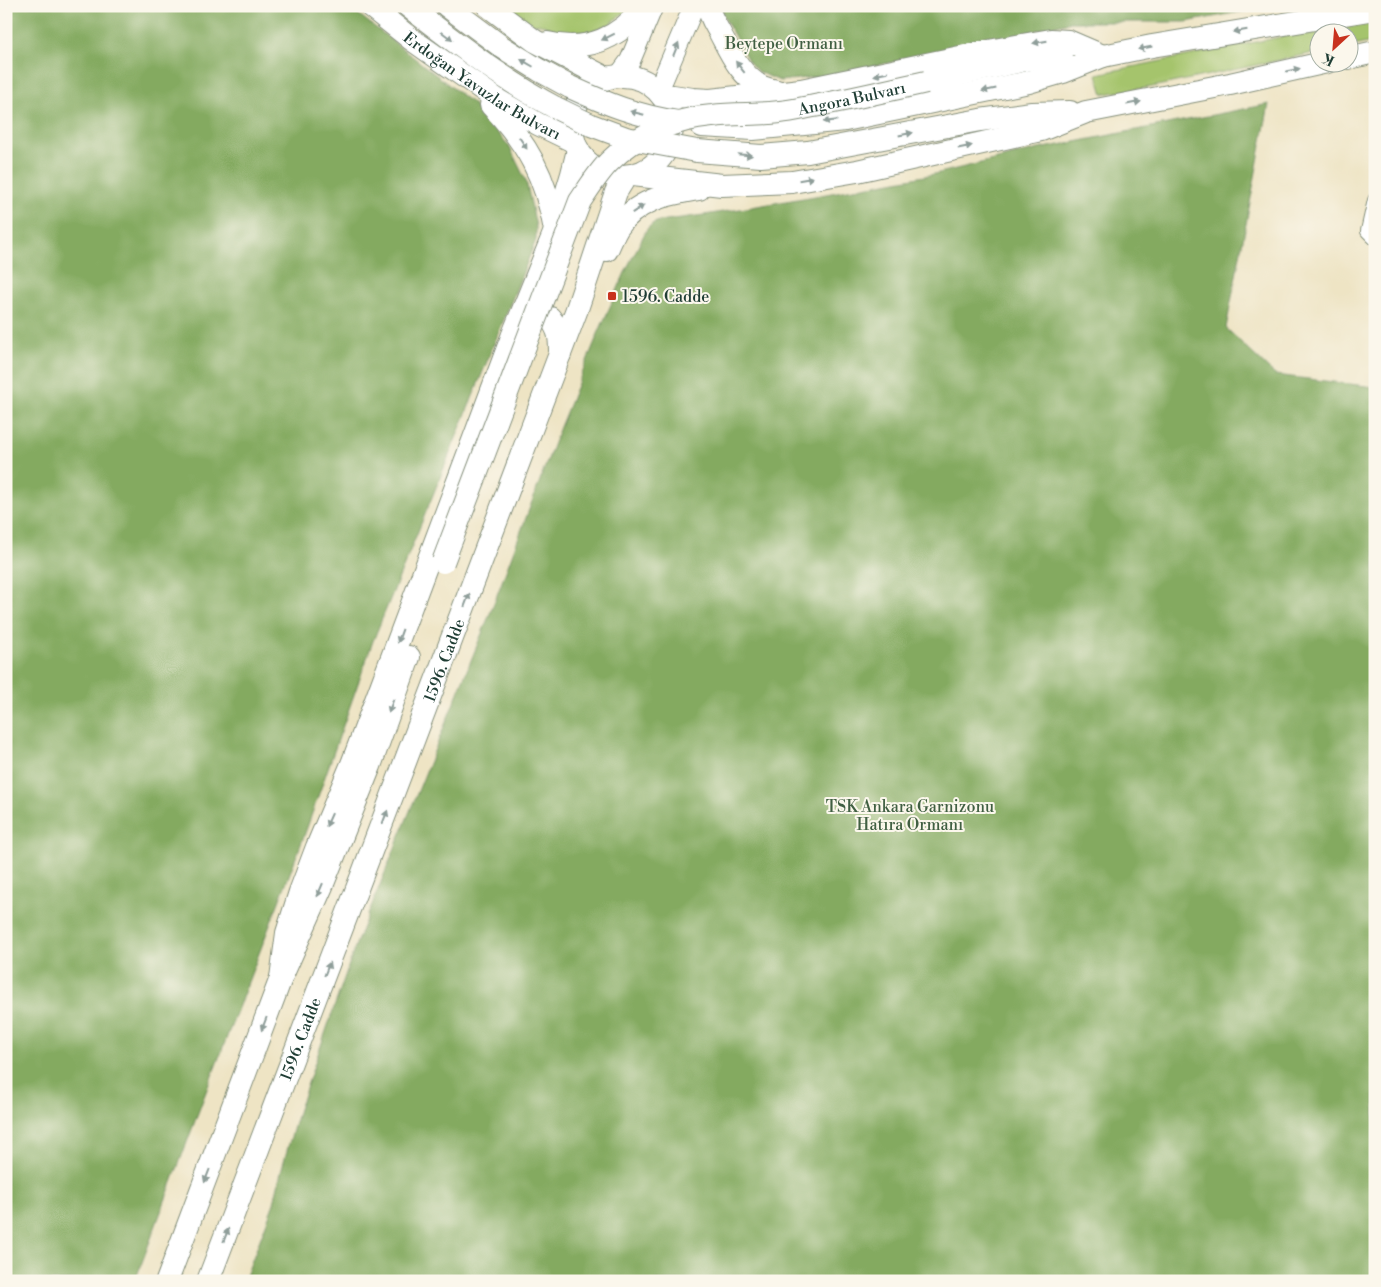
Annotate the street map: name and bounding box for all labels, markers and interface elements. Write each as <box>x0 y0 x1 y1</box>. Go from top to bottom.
north arrow <box>1308 22 1358 72</box>
street label: Erdoğan Yavuzlar Bulvarı <box>399 28 564 145</box>
one-way arrow <box>1232 28 1248 36</box>
one-way arrow <box>440 31 454 41</box>
one-way arrow <box>601 33 615 41</box>
park label: Beytepe Ormanı <box>724 34 843 54</box>
one-way arrow <box>1032 38 1048 46</box>
one-way arrow <box>672 41 680 56</box>
one-way arrow <box>1137 44 1153 52</box>
text: K <box>1319 48 1338 69</box>
one-way arrow <box>521 59 534 68</box>
one-way arrow <box>735 61 746 74</box>
one-way arrow <box>1286 66 1301 74</box>
one-way arrow <box>872 70 888 78</box>
street label: Angora Bulvarı <box>795 78 908 120</box>
one-way arrow <box>981 86 997 94</box>
one-way arrow <box>1127 98 1143 106</box>
one-way arrow <box>629 109 644 117</box>
one-way arrow <box>821 117 837 125</box>
one-way arrow <box>898 130 914 138</box>
one-way arrow <box>518 137 528 150</box>
one-way arrow <box>957 142 973 150</box>
one-way arrow <box>738 151 754 159</box>
one-way arrow <box>798 175 814 183</box>
one-way arrow <box>631 204 644 214</box>
place label: 1596. Cadde <box>622 287 709 307</box>
marker: 1596. Cadde <box>606 290 618 302</box>
one-way arrow <box>464 592 471 607</box>
street label: 1596. Cadde <box>420 616 469 705</box>
one-way arrow <box>396 629 404 644</box>
one-way arrow <box>387 699 395 714</box>
park label: TSK Ankara Garnizonu Hatıra Ormanı <box>826 797 994 835</box>
one-way arrow <box>381 810 389 824</box>
one-way arrow <box>324 813 332 827</box>
one-way arrow <box>315 883 323 897</box>
one-way arrow <box>323 961 331 976</box>
street label: 1596. Cadde <box>276 995 326 1084</box>
one-way arrow <box>260 1017 268 1032</box>
one-way arrow <box>202 1169 210 1183</box>
one-way arrow <box>222 1228 230 1242</box>

